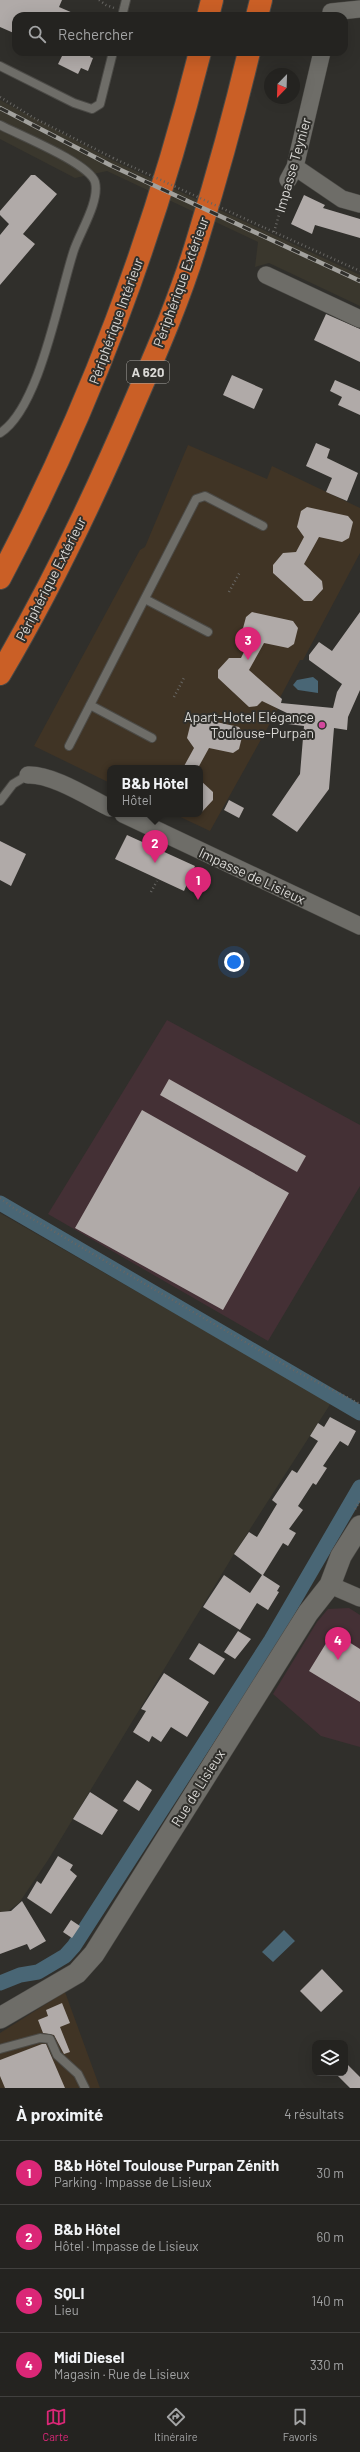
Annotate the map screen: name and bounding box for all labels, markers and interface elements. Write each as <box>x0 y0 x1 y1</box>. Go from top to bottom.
search box <box>12 12 348 56</box>
icon: search <box>26 23 48 45</box>
text: Rechercher <box>58 25 134 43</box>
north arrow <box>264 68 300 104</box>
street label: Impasse Teynier <box>271 115 314 214</box>
street label: Périphérique Extérieur <box>149 214 212 349</box>
street label: Périphérique Intérieur <box>85 255 146 386</box>
road number: A 620 <box>127 361 169 383</box>
street label: Périphérique Extérieur <box>12 514 89 644</box>
pin: 3 <box>235 627 261 660</box>
place label: Apart-Hotel Elégance Toulouse-Purpan <box>184 708 314 741</box>
marker: Apart-Hotel Elégance Toulouse-Purpan <box>317 720 327 730</box>
popup <box>107 765 203 817</box>
text: B&b Hôtel <box>122 774 188 792</box>
text: Hôtel <box>122 792 152 808</box>
pin: 2 <box>142 830 168 863</box>
street label: Impasse de Lisieux <box>197 844 308 908</box>
pin: 1 <box>185 867 211 900</box>
your location <box>224 952 244 972</box>
pin: 4 <box>325 1627 351 1660</box>
street label: Rue de Lisieux <box>167 1746 228 1829</box>
map controls <box>312 2040 348 2076</box>
button: layers <box>312 2040 348 2076</box>
text: À proximité <box>16 2104 103 2124</box>
text: 4 résultats <box>284 2106 344 2122</box>
text: B&b Hôtel Toulouse Purpan Zénith <box>54 2156 279 2174</box>
text: 1 <box>27 2165 31 2181</box>
text: 30 m <box>317 2165 344 2181</box>
text: Parking · Impasse de Lisieux <box>54 2174 212 2190</box>
text: B&b Hôtel <box>54 2220 120 2238</box>
text: 2 <box>25 2229 33 2245</box>
text: 60 m <box>317 2229 344 2245</box>
text: Hôtel · Impasse de Lisieux <box>54 2238 199 2254</box>
text: SQLI <box>54 2284 84 2302</box>
text: 3 <box>25 2293 33 2309</box>
text: 140 m <box>312 2293 344 2309</box>
text: Lieu <box>54 2302 79 2318</box>
text: Midi Diesel <box>54 2348 124 2366</box>
text: 4 <box>25 2357 33 2373</box>
text: 330 m <box>310 2357 344 2373</box>
text: Magasin · Rue de Lisieux <box>54 2366 190 2382</box>
tab: Carte <box>43 2406 69 2443</box>
tab: Itinéraire <box>154 2406 198 2443</box>
tab: Favoris <box>283 2406 317 2443</box>

